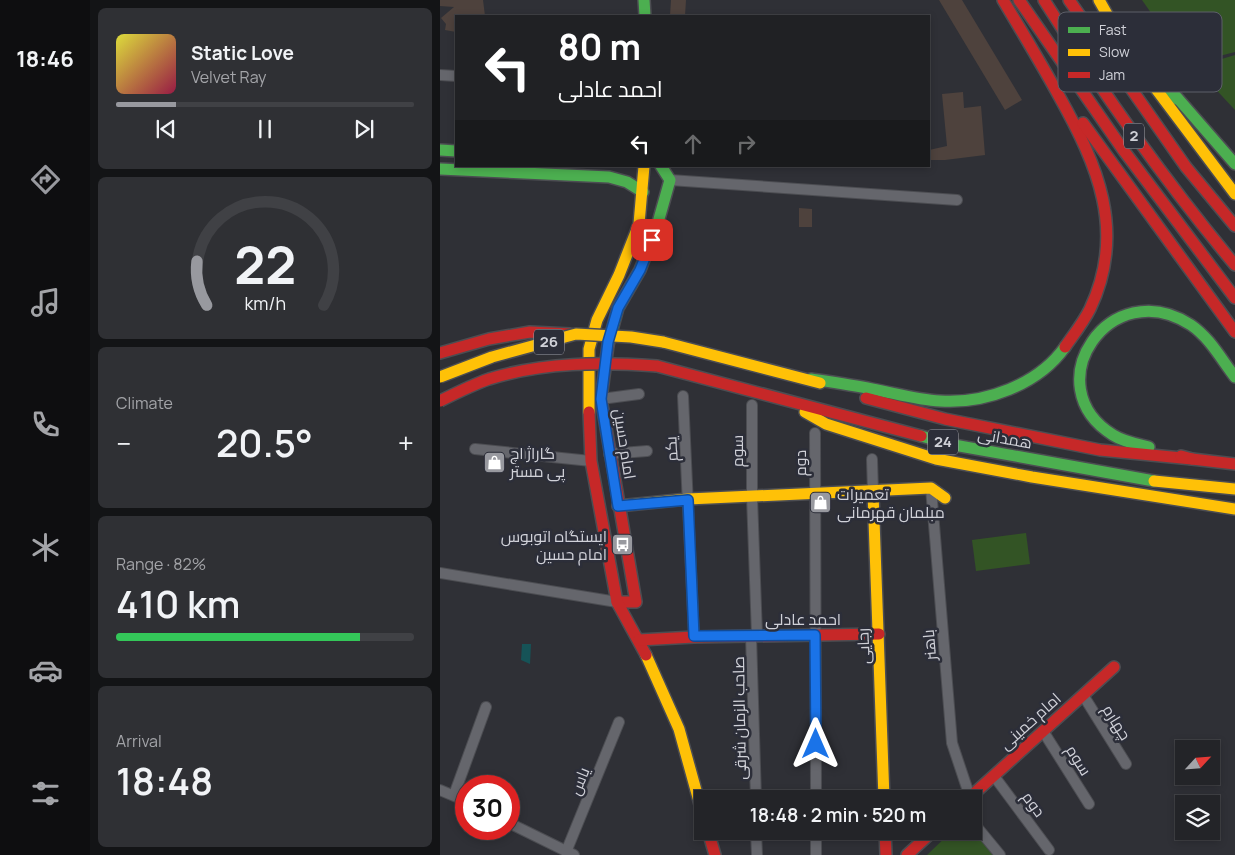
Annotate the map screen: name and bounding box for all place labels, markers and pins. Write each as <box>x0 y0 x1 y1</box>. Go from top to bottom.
pin <box>631 219 673 261</box>
place label: گاراژ اچ پی مستر <box>509 442 566 483</box>
shop icon: گاراژ اچ پی مستر <box>482 450 506 474</box>
place label: تعمیرات مبلمان قهرمانی <box>837 483 945 523</box>
shop icon: تعمیرات مبلمان قهرمانی <box>809 491 833 515</box>
place label: ایستگاه اتوبوس امام حسین <box>501 525 607 566</box>
bus stop icon: ایستگاه اتوبوس امام حسین <box>611 533 635 557</box>

